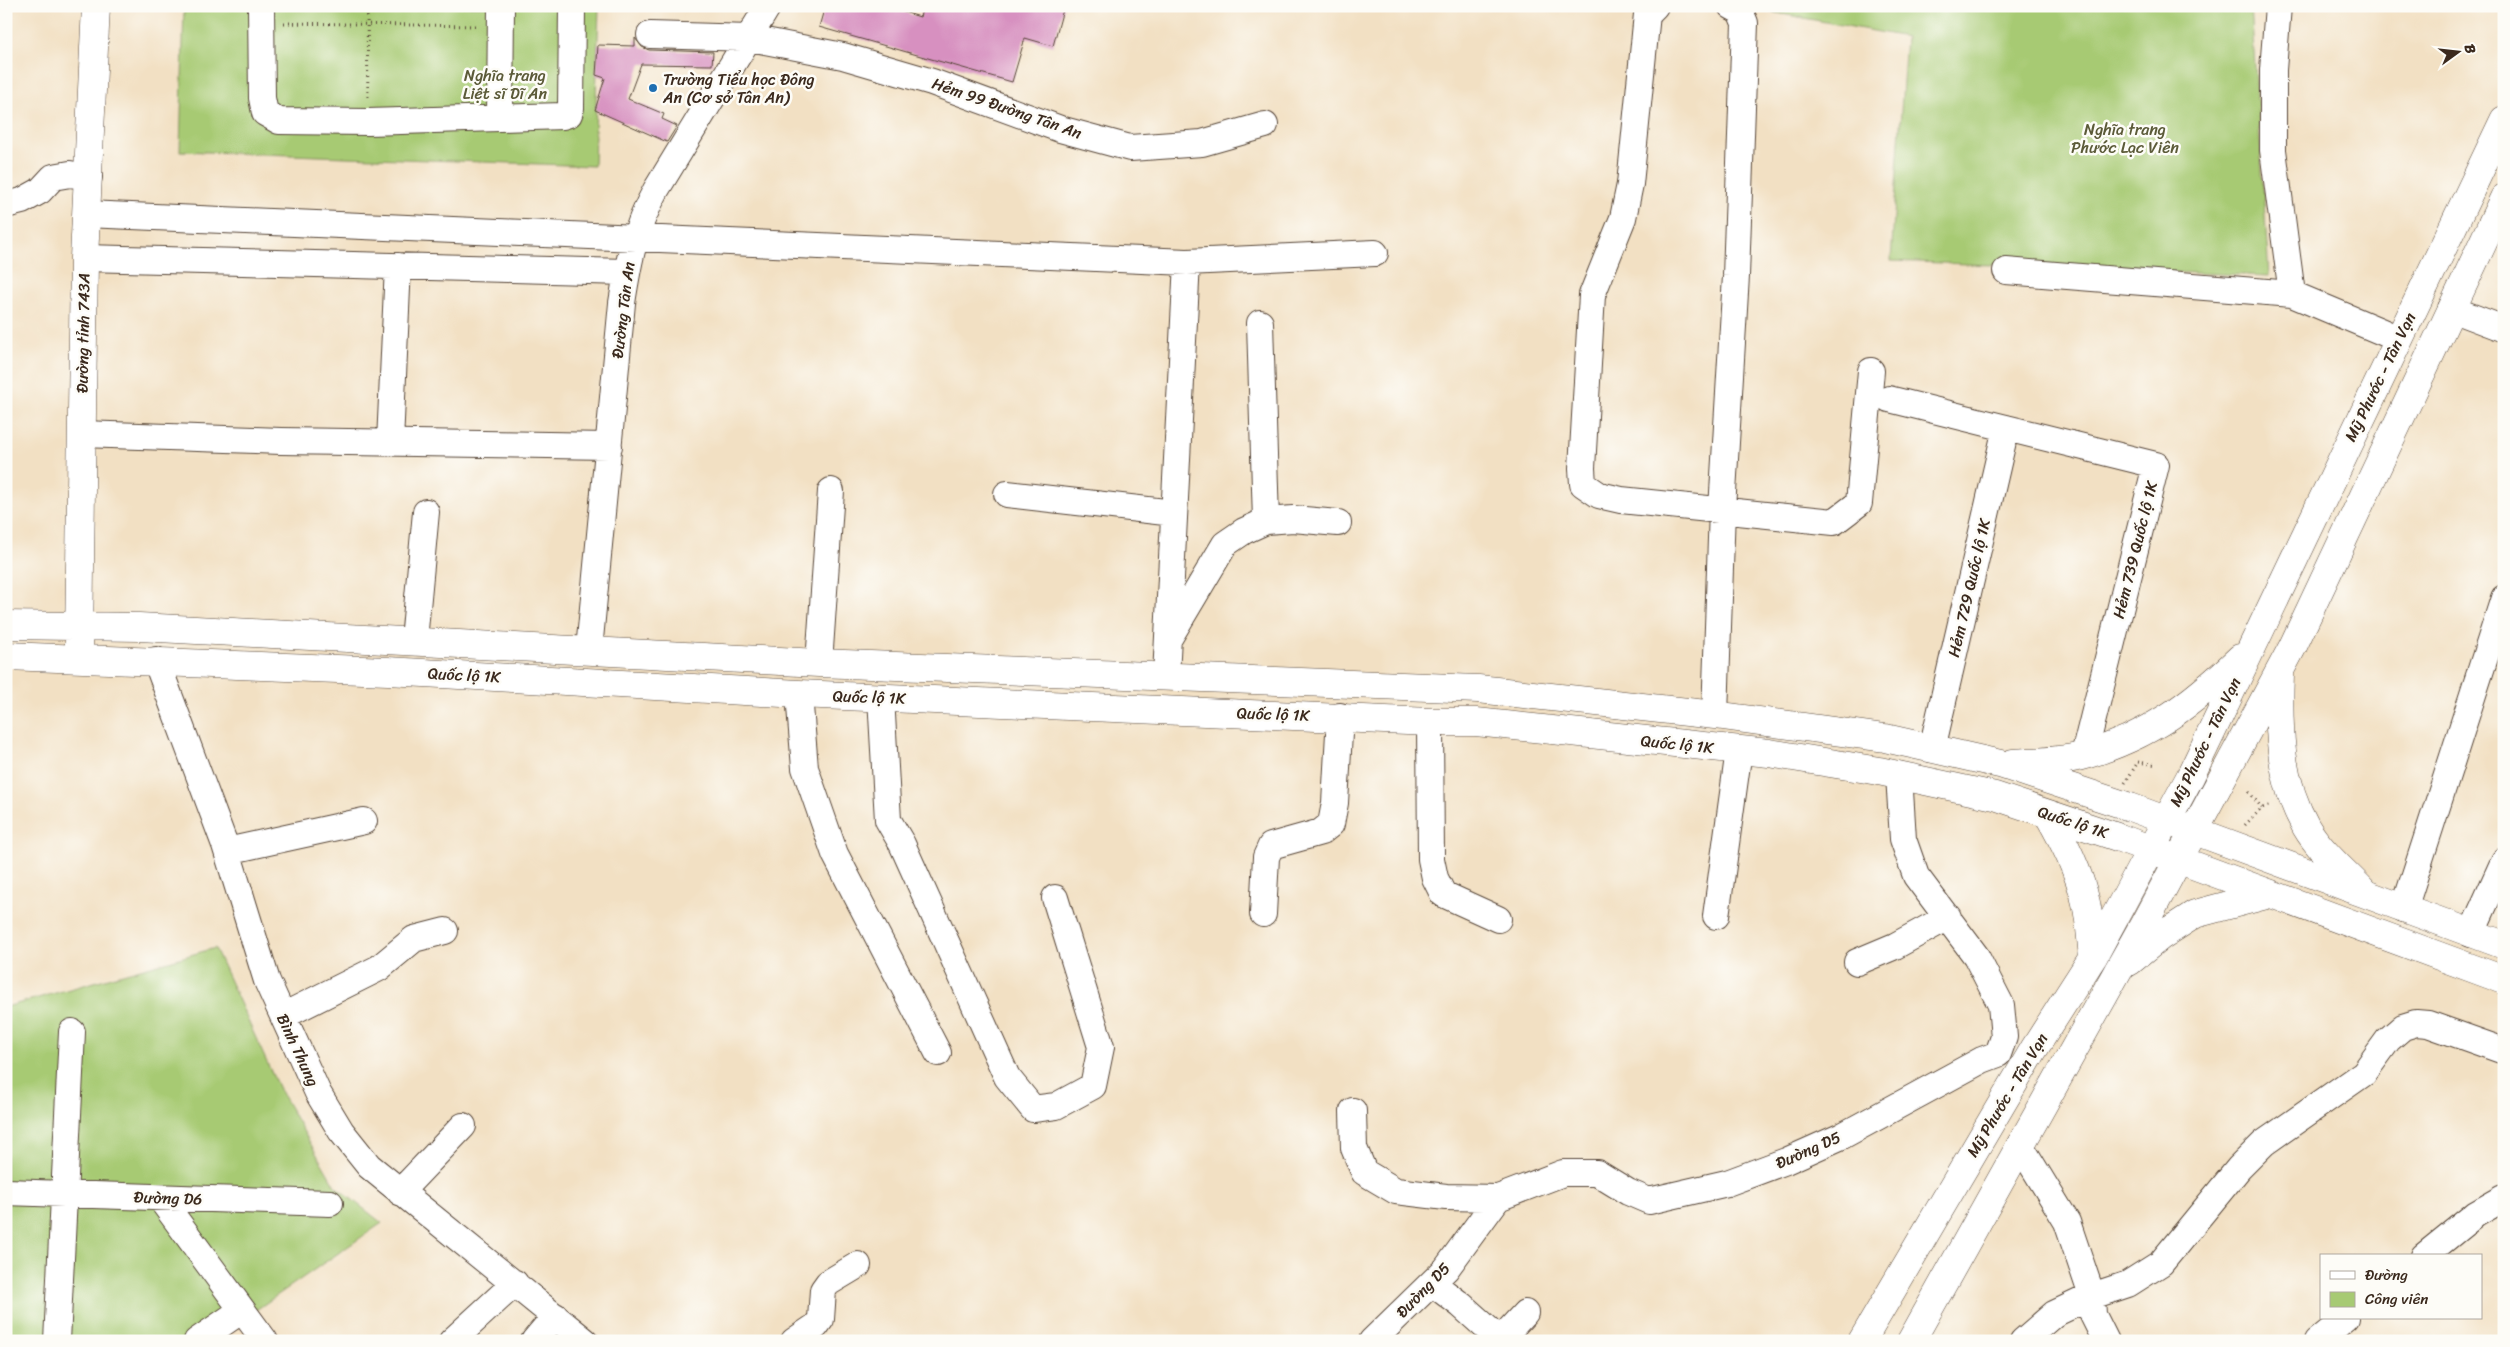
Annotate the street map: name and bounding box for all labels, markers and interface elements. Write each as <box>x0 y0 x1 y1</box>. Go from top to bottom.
north arrow <box>2432 28 2482 78</box>
text: B <box>2457 41 2483 56</box>
park label: Nghĩa trang Liệt sĩ Dĩ An <box>463 61 548 108</box>
place label: Trường Tiểu học Đông An (Cơ sở Tân An) <box>662 65 815 112</box>
street label: Hẻm 99 Đường Tân An <box>928 69 1086 147</box>
marker: Trường Tiểu học Đông An (Cơ sở Tân An) <box>647 82 659 94</box>
park label: Nghĩa trang Phước Lạc Viên <box>2071 115 2179 162</box>
street label: Đường Tân An <box>603 260 643 360</box>
street label: Đường tỉnh 743A <box>67 273 99 393</box>
street label: Mỹ Phước - Tân Vạn <box>2336 307 2424 447</box>
street label: Hẻm 739 Quốc lộ 1K <box>2104 477 2166 622</box>
street label: Hẻm 729 Quốc lộ 1K <box>1939 515 1999 660</box>
street label: Quốc lộ 1K <box>427 659 502 691</box>
street label: Mỹ Phước - Tân Vạn <box>2161 672 2249 812</box>
street label: Quốc lộ 1K <box>832 681 907 713</box>
street label: Quốc lộ 1K <box>1236 698 1311 730</box>
street label: Quốc lộ 1K <box>1639 726 1716 762</box>
street label: Quốc lộ 1K <box>2034 797 2113 847</box>
street label: Bình Thung <box>268 1009 328 1091</box>
street label: Mỹ Phước - Tân Vạn <box>1958 1027 2056 1163</box>
street label: Đường D5 <box>1771 1123 1846 1177</box>
street label: Đường D6 <box>133 1182 203 1214</box>
legend <box>2320 1254 2482 1320</box>
street label: Đường D5 <box>1389 1255 1458 1325</box>
text: Đường <box>2365 1262 2408 1288</box>
text: Công viên <box>2365 1286 2428 1312</box>

